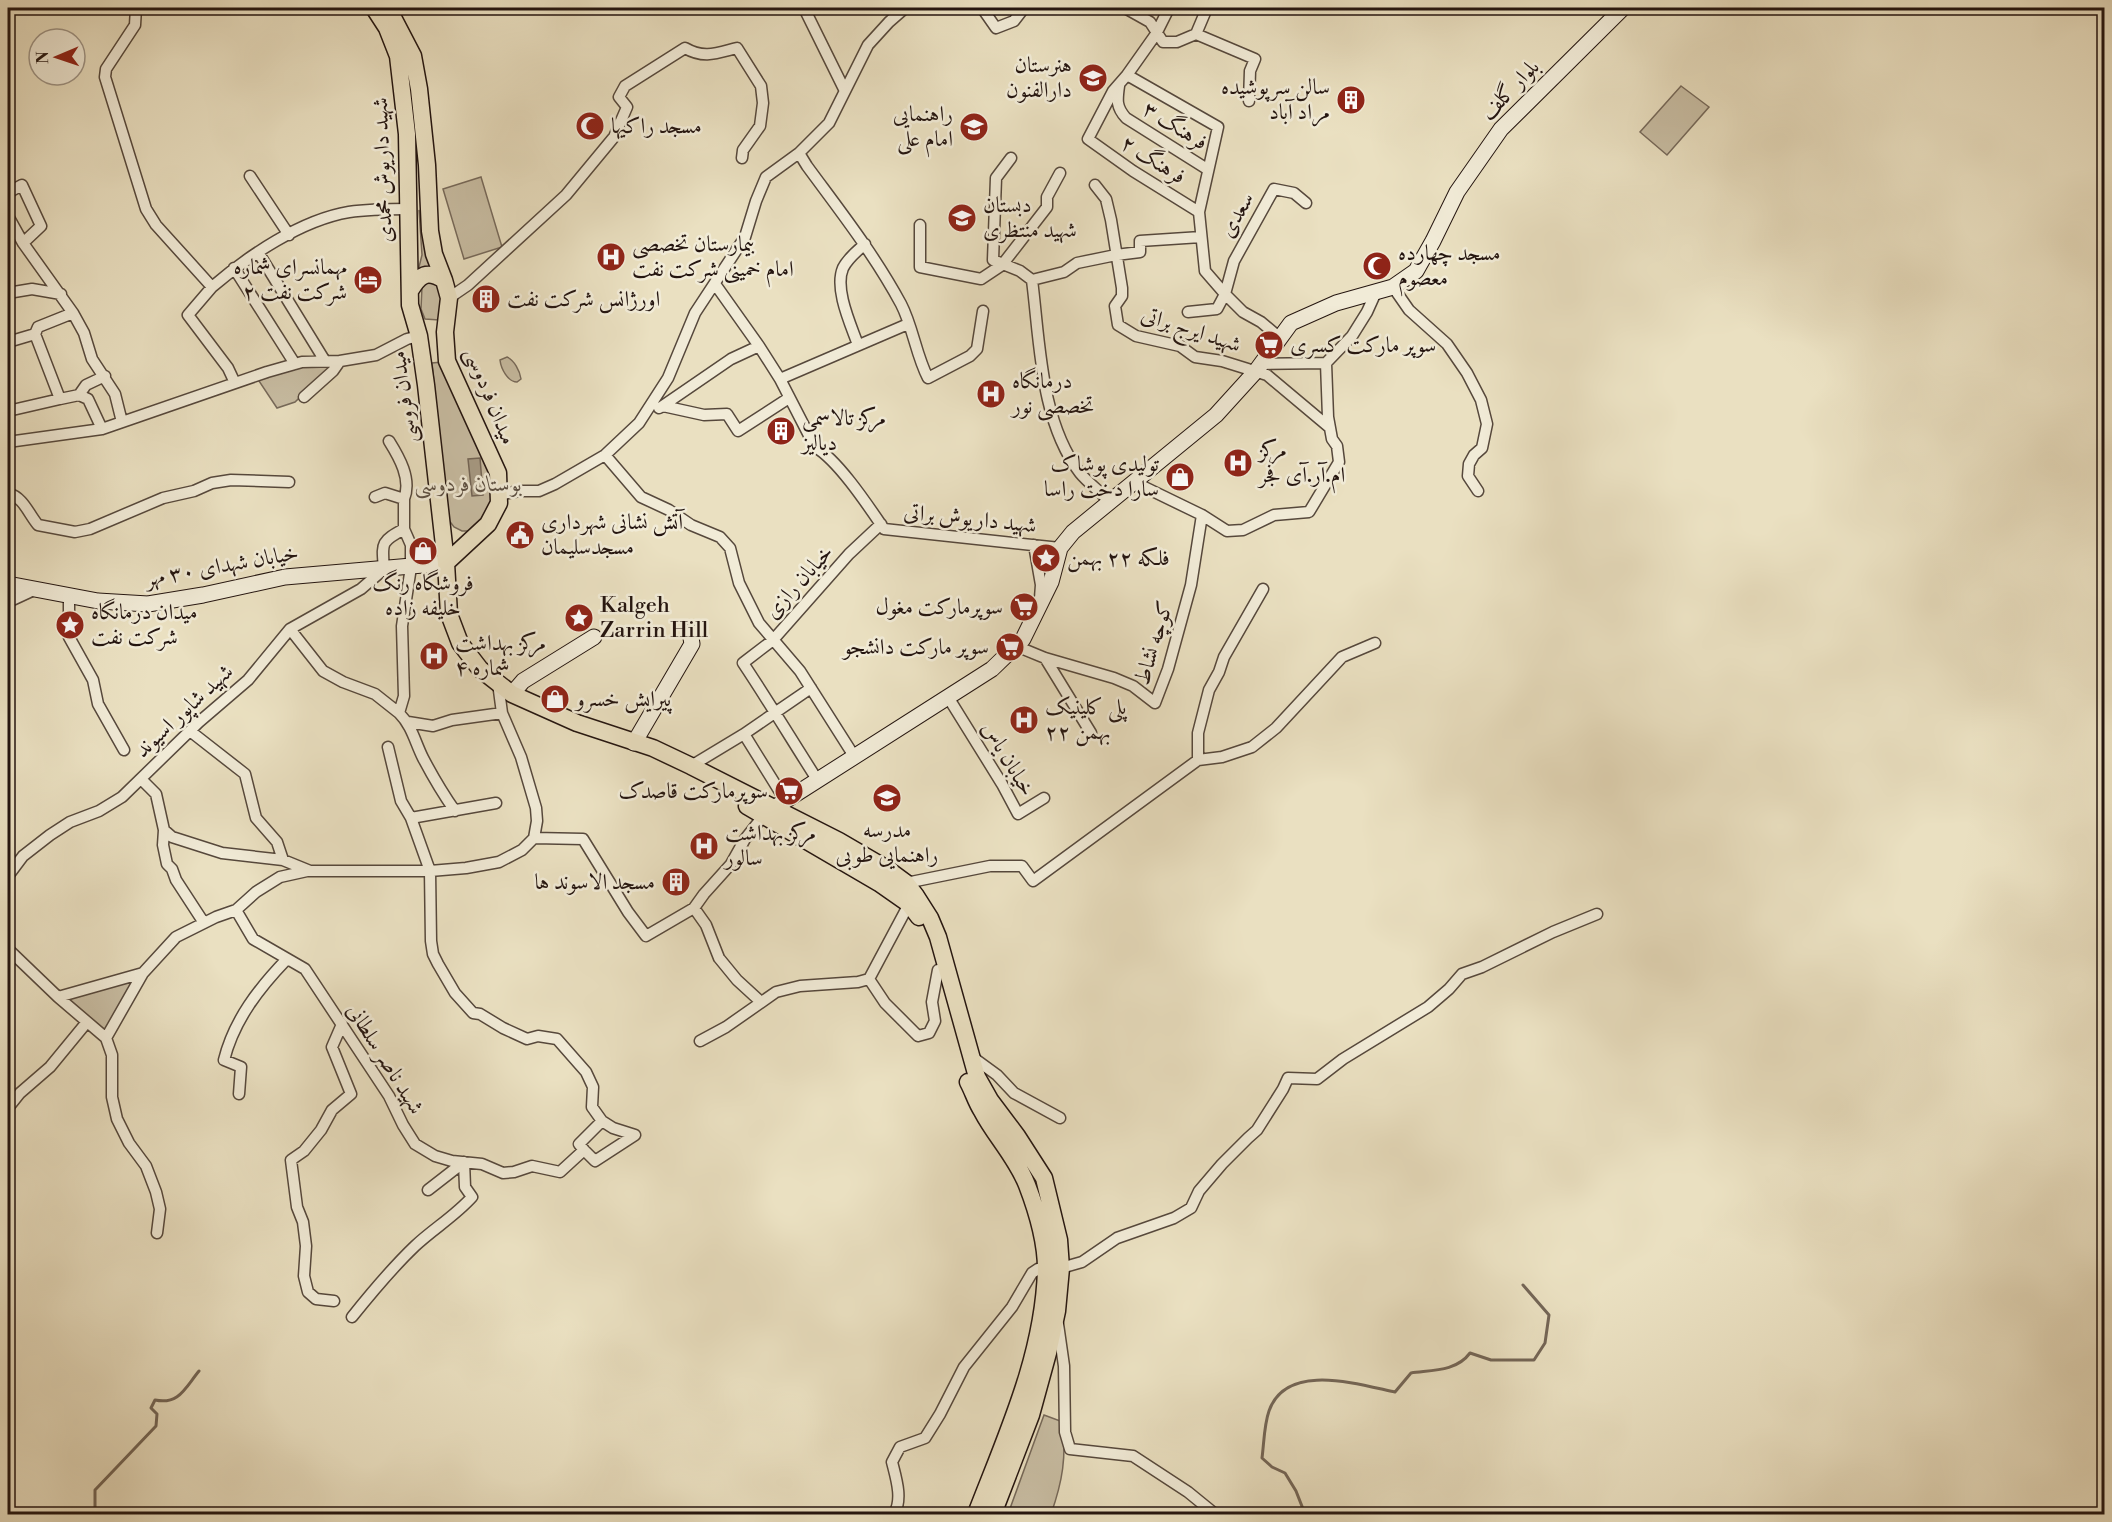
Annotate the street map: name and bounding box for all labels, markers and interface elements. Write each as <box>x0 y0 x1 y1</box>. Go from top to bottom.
north arrow <box>27 27 87 87</box>
text: N <box>33 50 53 64</box>
place label: هنرستان دارالفنون <box>1006 52 1072 104</box>
street label: بلوار گلف <box>1474 53 1545 126</box>
school or university icon: هنرستان دارالفنون <box>1077 62 1109 94</box>
place label: سالن سرپوشیده مراد آباد <box>1221 74 1330 127</box>
building icon: سالن سرپوشیده مراد آباد <box>1335 84 1367 116</box>
street label: فرهنگ ۳ <box>1137 95 1213 156</box>
street label: شهید داریوش محمدی <box>367 97 399 243</box>
place label: راهنمایی امام علی <box>893 101 953 158</box>
mosque icon: مسجد راکیها <box>574 110 606 142</box>
school or university icon: راهنمایی امام علی <box>958 111 990 143</box>
place label: مسجد راکیها <box>611 113 702 140</box>
street label: فرهنگ ۲ <box>1115 129 1191 190</box>
street label: سعدی <box>1214 188 1260 242</box>
place label: دبستان شهید منتظری <box>983 192 1077 244</box>
school or university icon: دبستان شهید منتظری <box>946 202 978 234</box>
place label: بیمارستان تخصصی امام خمینی شرکت نفت <box>632 231 794 288</box>
place label: مسجد چهارده معصوم <box>1398 240 1501 297</box>
hospital icon: بیمارستان تخصصی امام خمینی شرکت نفت <box>595 241 627 273</box>
mosque icon: مسجد چهارده معصوم <box>1361 250 1393 282</box>
place label: مهمانسرای شماره ۲ شرکت نفت <box>233 254 347 306</box>
hotel icon: مهمانسرای شماره ۲ شرکت نفت <box>352 264 384 296</box>
building icon: اورژانس شرکت نفت <box>470 283 502 315</box>
place label: اورژانس شرکت نفت <box>507 286 660 314</box>
street label: شهید ایرج براتی <box>1136 301 1244 364</box>
supermarket icon: سوپر مارکت کسری <box>1253 329 1285 361</box>
place label: سوپر مارکت کسری <box>1290 332 1436 359</box>
street label: میدان فردوسی <box>457 343 522 449</box>
street label: میدان فروسی <box>385 349 424 445</box>
place label: درمانگاه تخصصی نور <box>1010 367 1094 421</box>
hospital icon: درمانگاه تخصصی نور <box>975 378 1007 410</box>
place label: مرکز تالاسمی دیالیز <box>800 405 886 457</box>
building icon: مرکز تالاسمی دیالیز <box>765 415 797 447</box>
place label: مرکز ام.آر.آی فجر <box>1257 437 1345 494</box>
hospital icon: مرکز ام.آر.آی فجر <box>1222 447 1254 479</box>
place label: تولیدی پوشاک سارا دخت راسا <box>1044 451 1160 503</box>
shop icon: تولیدی پوشاک سارا دخت راسا <box>1164 461 1196 493</box>
park label: بوستان فردوسی <box>414 471 522 499</box>
street label: شهید داریوش براتی <box>902 499 1038 539</box>
place label: آتش نشانی شهرداری مسجدسلیمان <box>541 508 685 561</box>
public building icon: آتش نشانی شهرداری مسجدسلیمان <box>504 519 536 551</box>
shop icon: فروشگاه رنگ خلیفه زاده <box>407 535 439 567</box>
street label: خیابان شهدای ۳۰ مهر <box>141 539 301 593</box>
street label: خیابان رازی <box>759 539 839 625</box>
place icon: فلکه ۲۲ بهمن <box>1030 542 1062 574</box>
place label: فلکه ۲۲ بهمن <box>1067 545 1170 573</box>
place label: فروشگاه رنگ خلیفه زاده <box>372 569 474 622</box>
supermarket icon: سوپرمارکت مغول <box>1008 591 1040 623</box>
place label: Kalgeh Zarrin Hill <box>600 592 709 644</box>
place label: سوپرمارکت مغول <box>876 594 1003 621</box>
place label: میدان درمانگاه شرکت نفت <box>91 598 198 651</box>
street label: کوچه نشاط <box>1128 598 1180 689</box>
place icon: Kalgeh Zarrin Hill <box>563 602 595 634</box>
place icon: میدان درمانگاه شرکت نفت <box>54 609 86 641</box>
place label: مرکز بهداشت شماره ۴ <box>455 630 546 682</box>
supermarket icon: سوپر مارکت دانشجو <box>994 631 1026 663</box>
place label: سوپر مارکت دانشجو <box>841 634 989 661</box>
hospital icon: مرکز بهداشت شماره ۴ <box>418 640 450 672</box>
street label: شهید شاپور اسیوند <box>129 658 240 765</box>
shop icon: پیرایش خسرو <box>539 683 571 715</box>
place label: پیرایش خسرو <box>574 686 673 715</box>
place label: پلی کلینیک ۲۲ بهمن <box>1045 694 1128 747</box>
hospital icon: پلی کلینیک ۲۲ بهمن <box>1008 704 1040 736</box>
street label: خیابان یاس <box>975 717 1041 801</box>
supermarket icon: سوپرمارکت قاصدک <box>773 775 805 807</box>
place label: سوپرمارکت قاصدک <box>619 778 768 805</box>
school or university icon: مدرسه راهنمایی طوبی <box>871 782 903 814</box>
place label: مدرسه راهنمایی طوبی <box>836 817 938 871</box>
place label: مرکز بهداشت سالور <box>723 820 816 872</box>
hospital icon: مرکز بهداشت سالور <box>688 830 720 862</box>
building icon: مسجد الاسوند ها <box>660 866 692 898</box>
place label: مسجد الاسوند ها <box>534 869 655 896</box>
street label: شهید ناصر سلطانی <box>340 999 430 1119</box>

